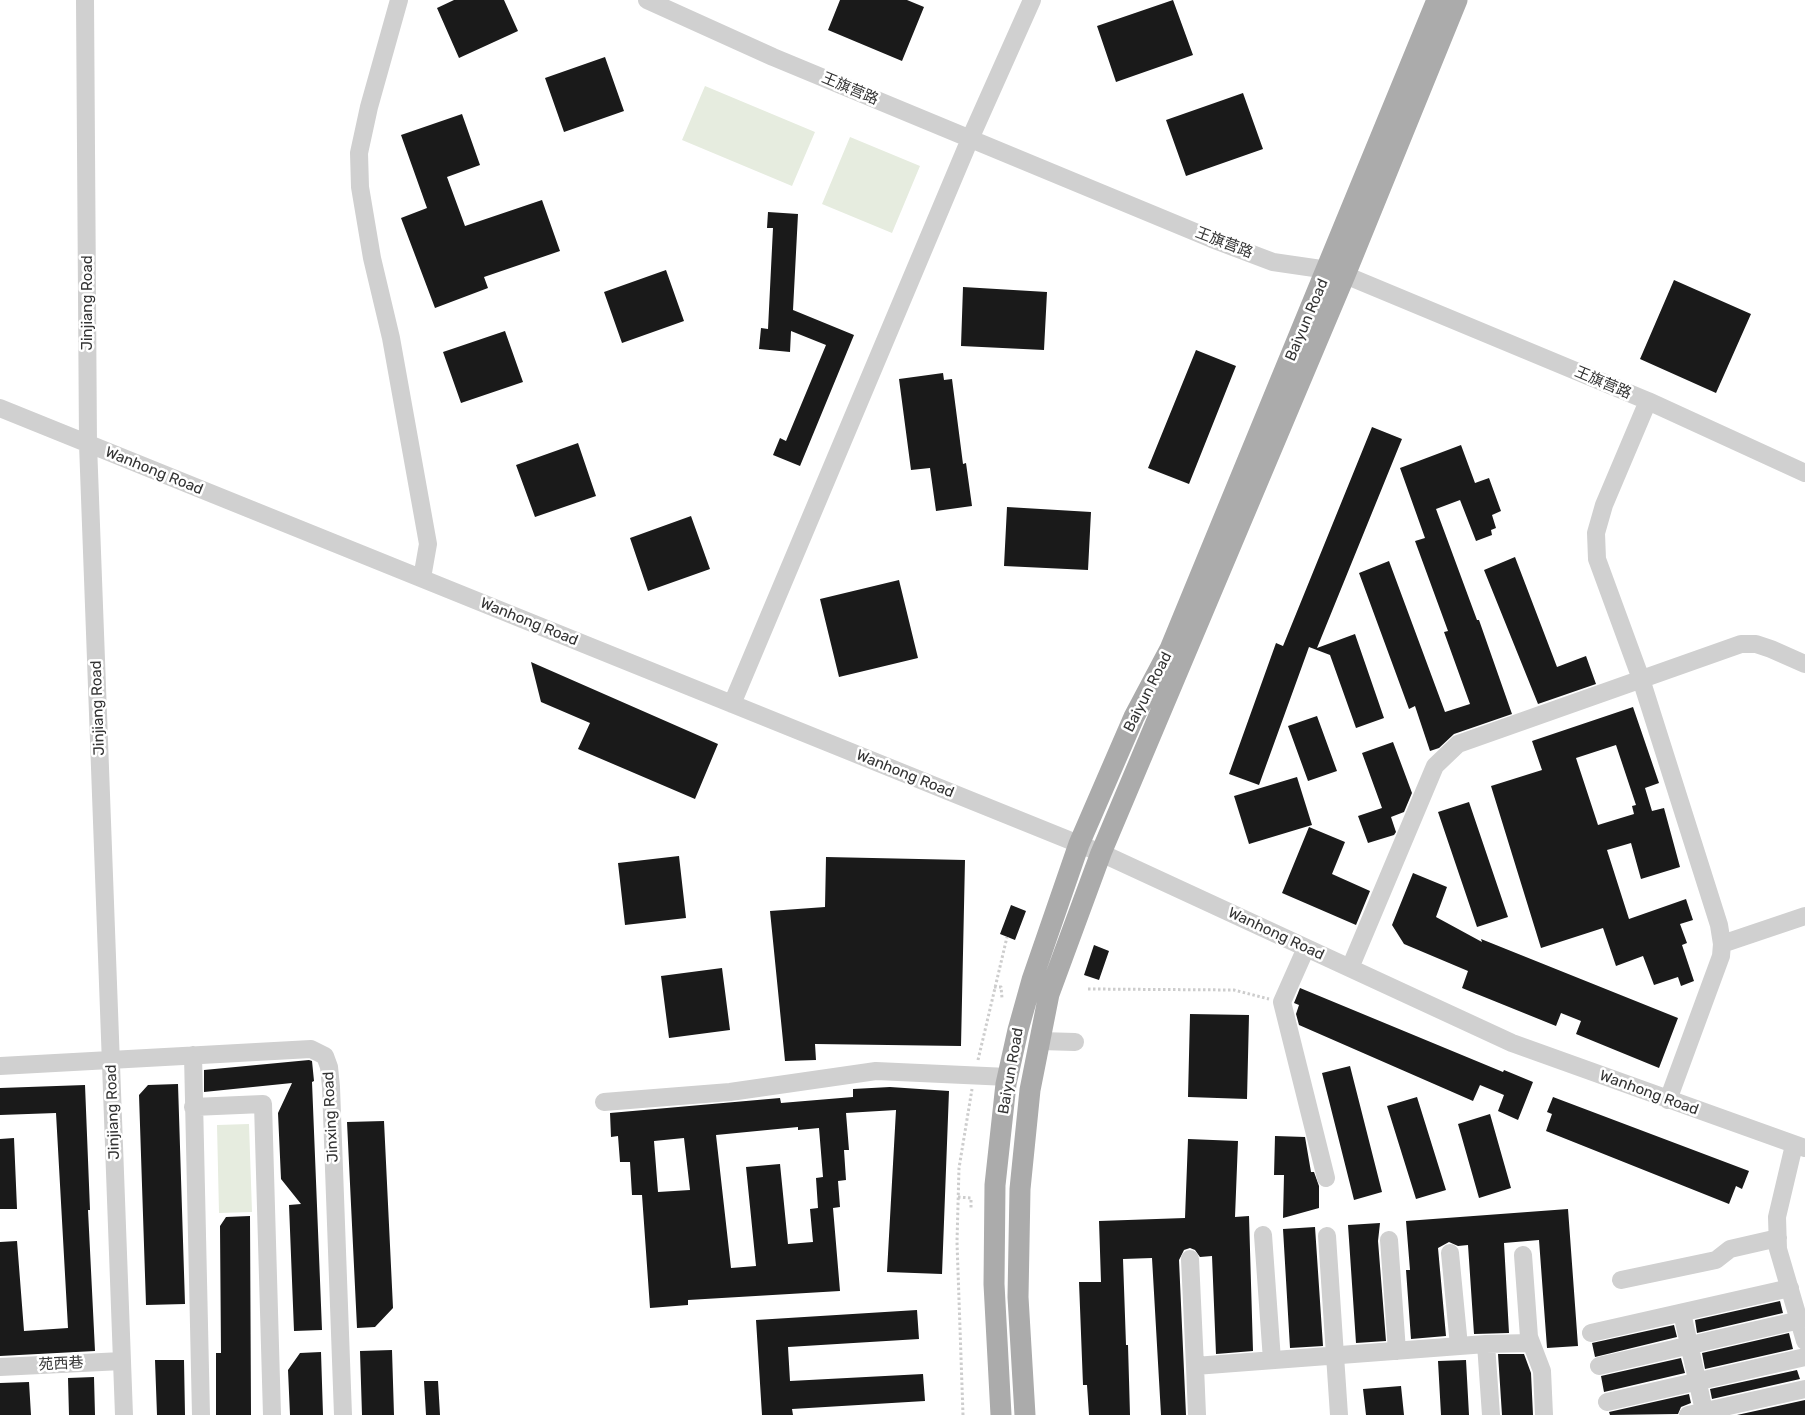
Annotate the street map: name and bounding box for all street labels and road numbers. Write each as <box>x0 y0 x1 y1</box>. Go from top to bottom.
street label: 王旗营路 <box>819 69 881 109</box>
street label: 王旗营路 <box>1193 224 1255 262</box>
street label: Jinjiang Road <box>79 255 97 351</box>
street label: Baiyun Road <box>1282 276 1332 364</box>
street label: 王旗营路 <box>1572 363 1634 403</box>
street label: Wanhong Road <box>102 443 206 499</box>
street label: Wanhong Road <box>477 594 581 650</box>
street label: Baiyun Road <box>1120 649 1176 735</box>
street label: Jinjiang Road <box>87 660 109 756</box>
street label: Wanhong Road <box>853 746 957 802</box>
street label: Wanhong Road <box>1225 904 1327 964</box>
street label: Baiyun Road <box>995 1026 1027 1116</box>
street label: Jinjiang Road <box>102 1064 124 1160</box>
street label: Wanhong Road <box>1597 1067 1701 1119</box>
street label: Jinxing Road <box>320 1071 342 1163</box>
street label: 苑西巷 <box>38 1354 84 1374</box>

